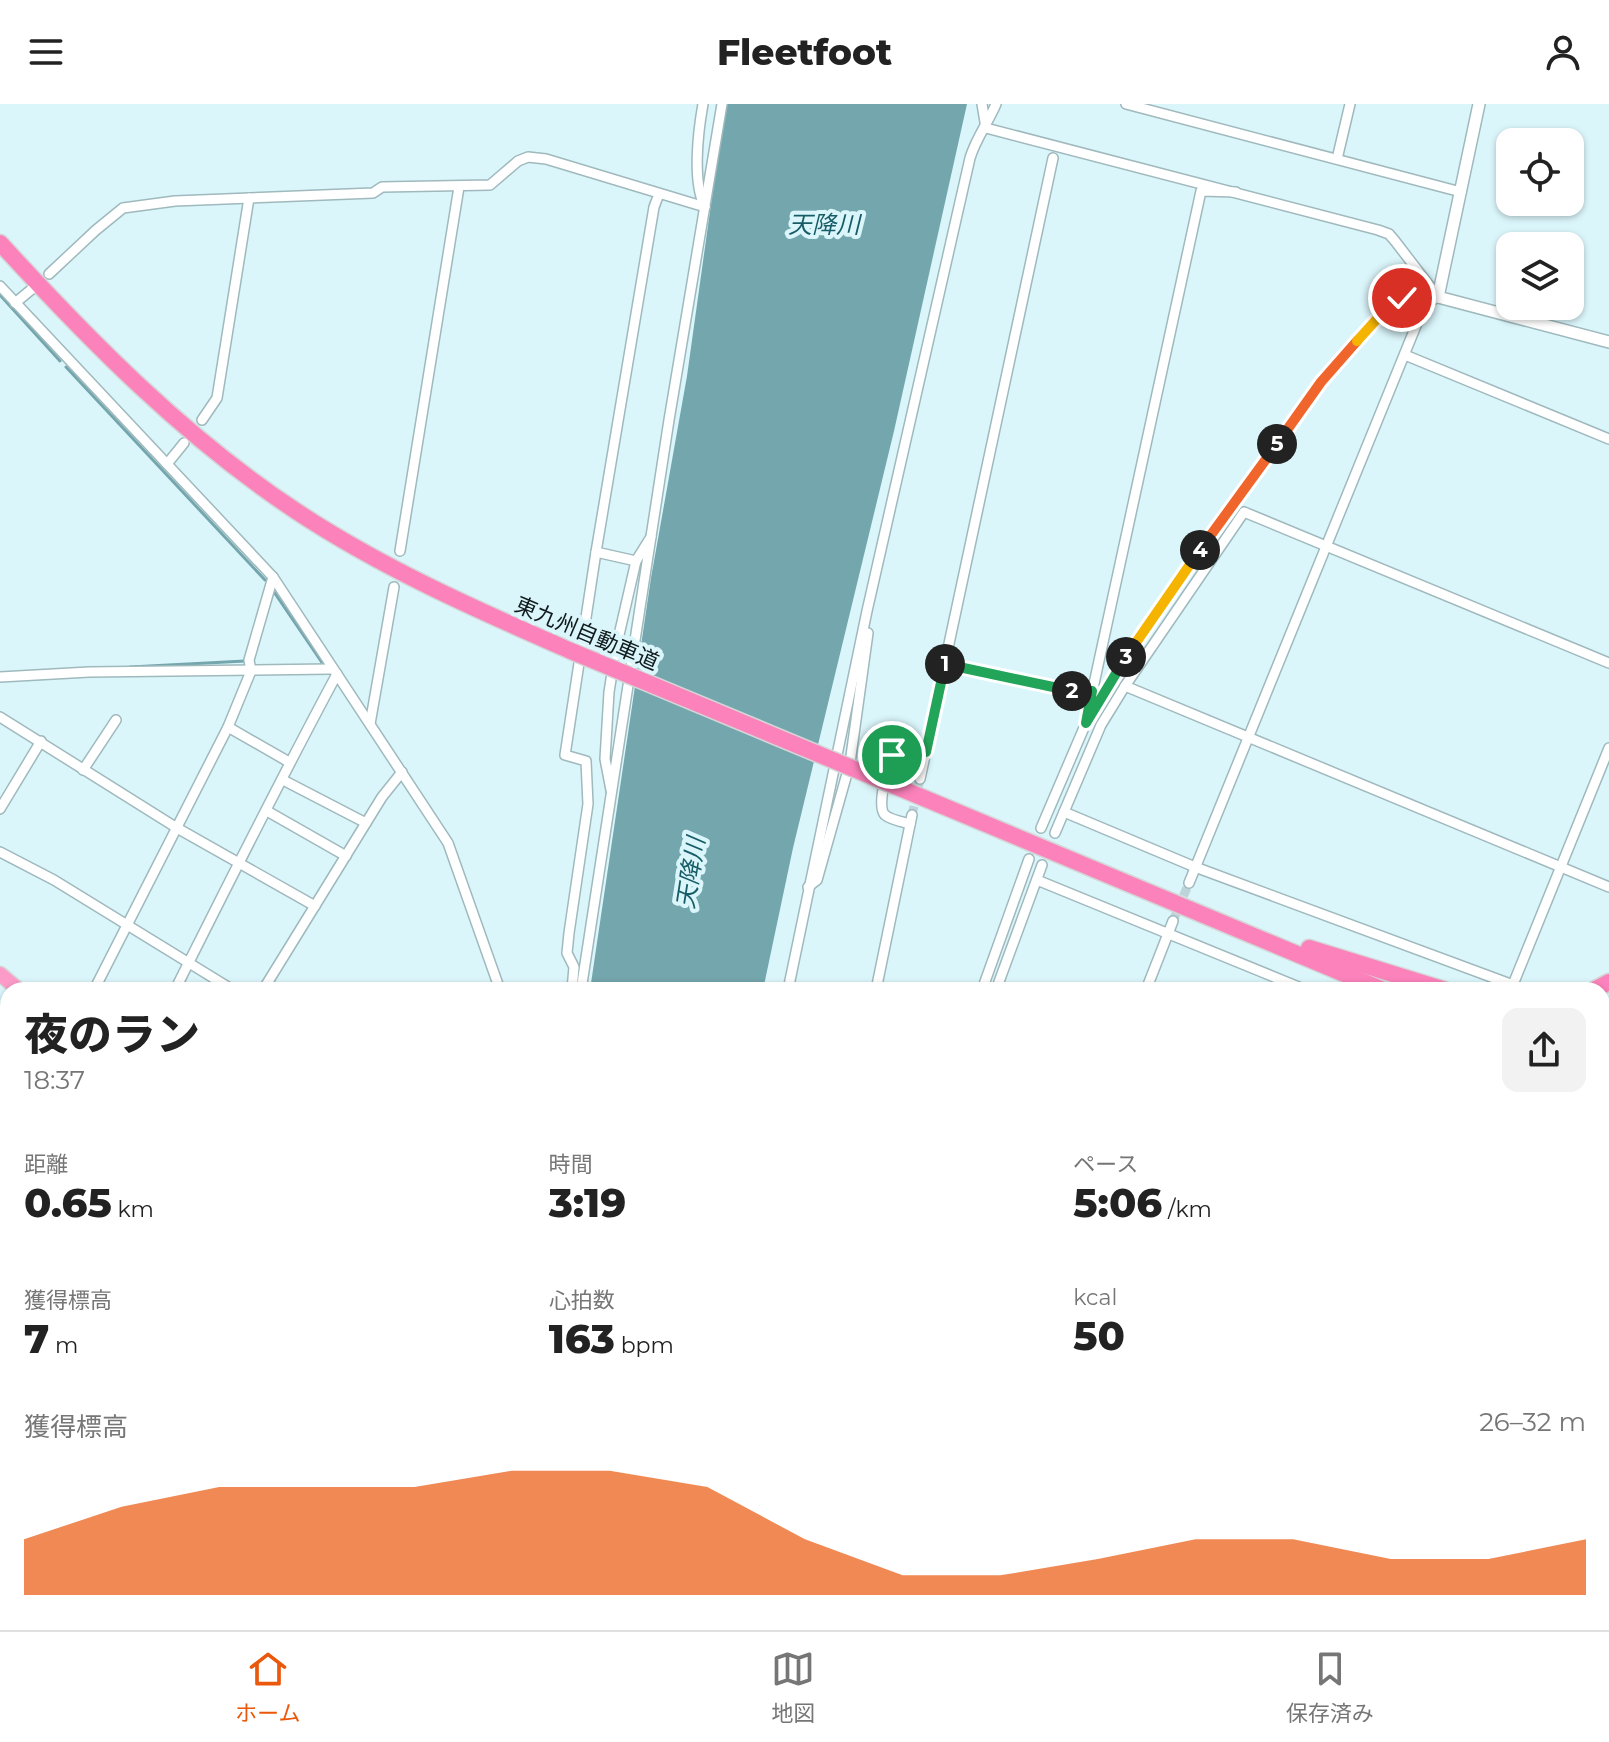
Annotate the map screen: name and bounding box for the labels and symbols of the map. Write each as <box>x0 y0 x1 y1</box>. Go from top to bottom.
water label: 天降川 <box>788 210 863 239</box>
pin <box>1368 264 1436 332</box>
pin: 5 <box>1257 424 1297 464</box>
pin: 4 <box>1180 530 1220 570</box>
street label: 東九州自動車道 <box>511 591 663 676</box>
pin: 3 <box>1106 637 1146 677</box>
pin: 1 <box>925 644 965 684</box>
pin: 2 <box>1052 671 1092 711</box>
pin <box>858 721 926 789</box>
water label: 天降川 <box>671 832 711 911</box>

